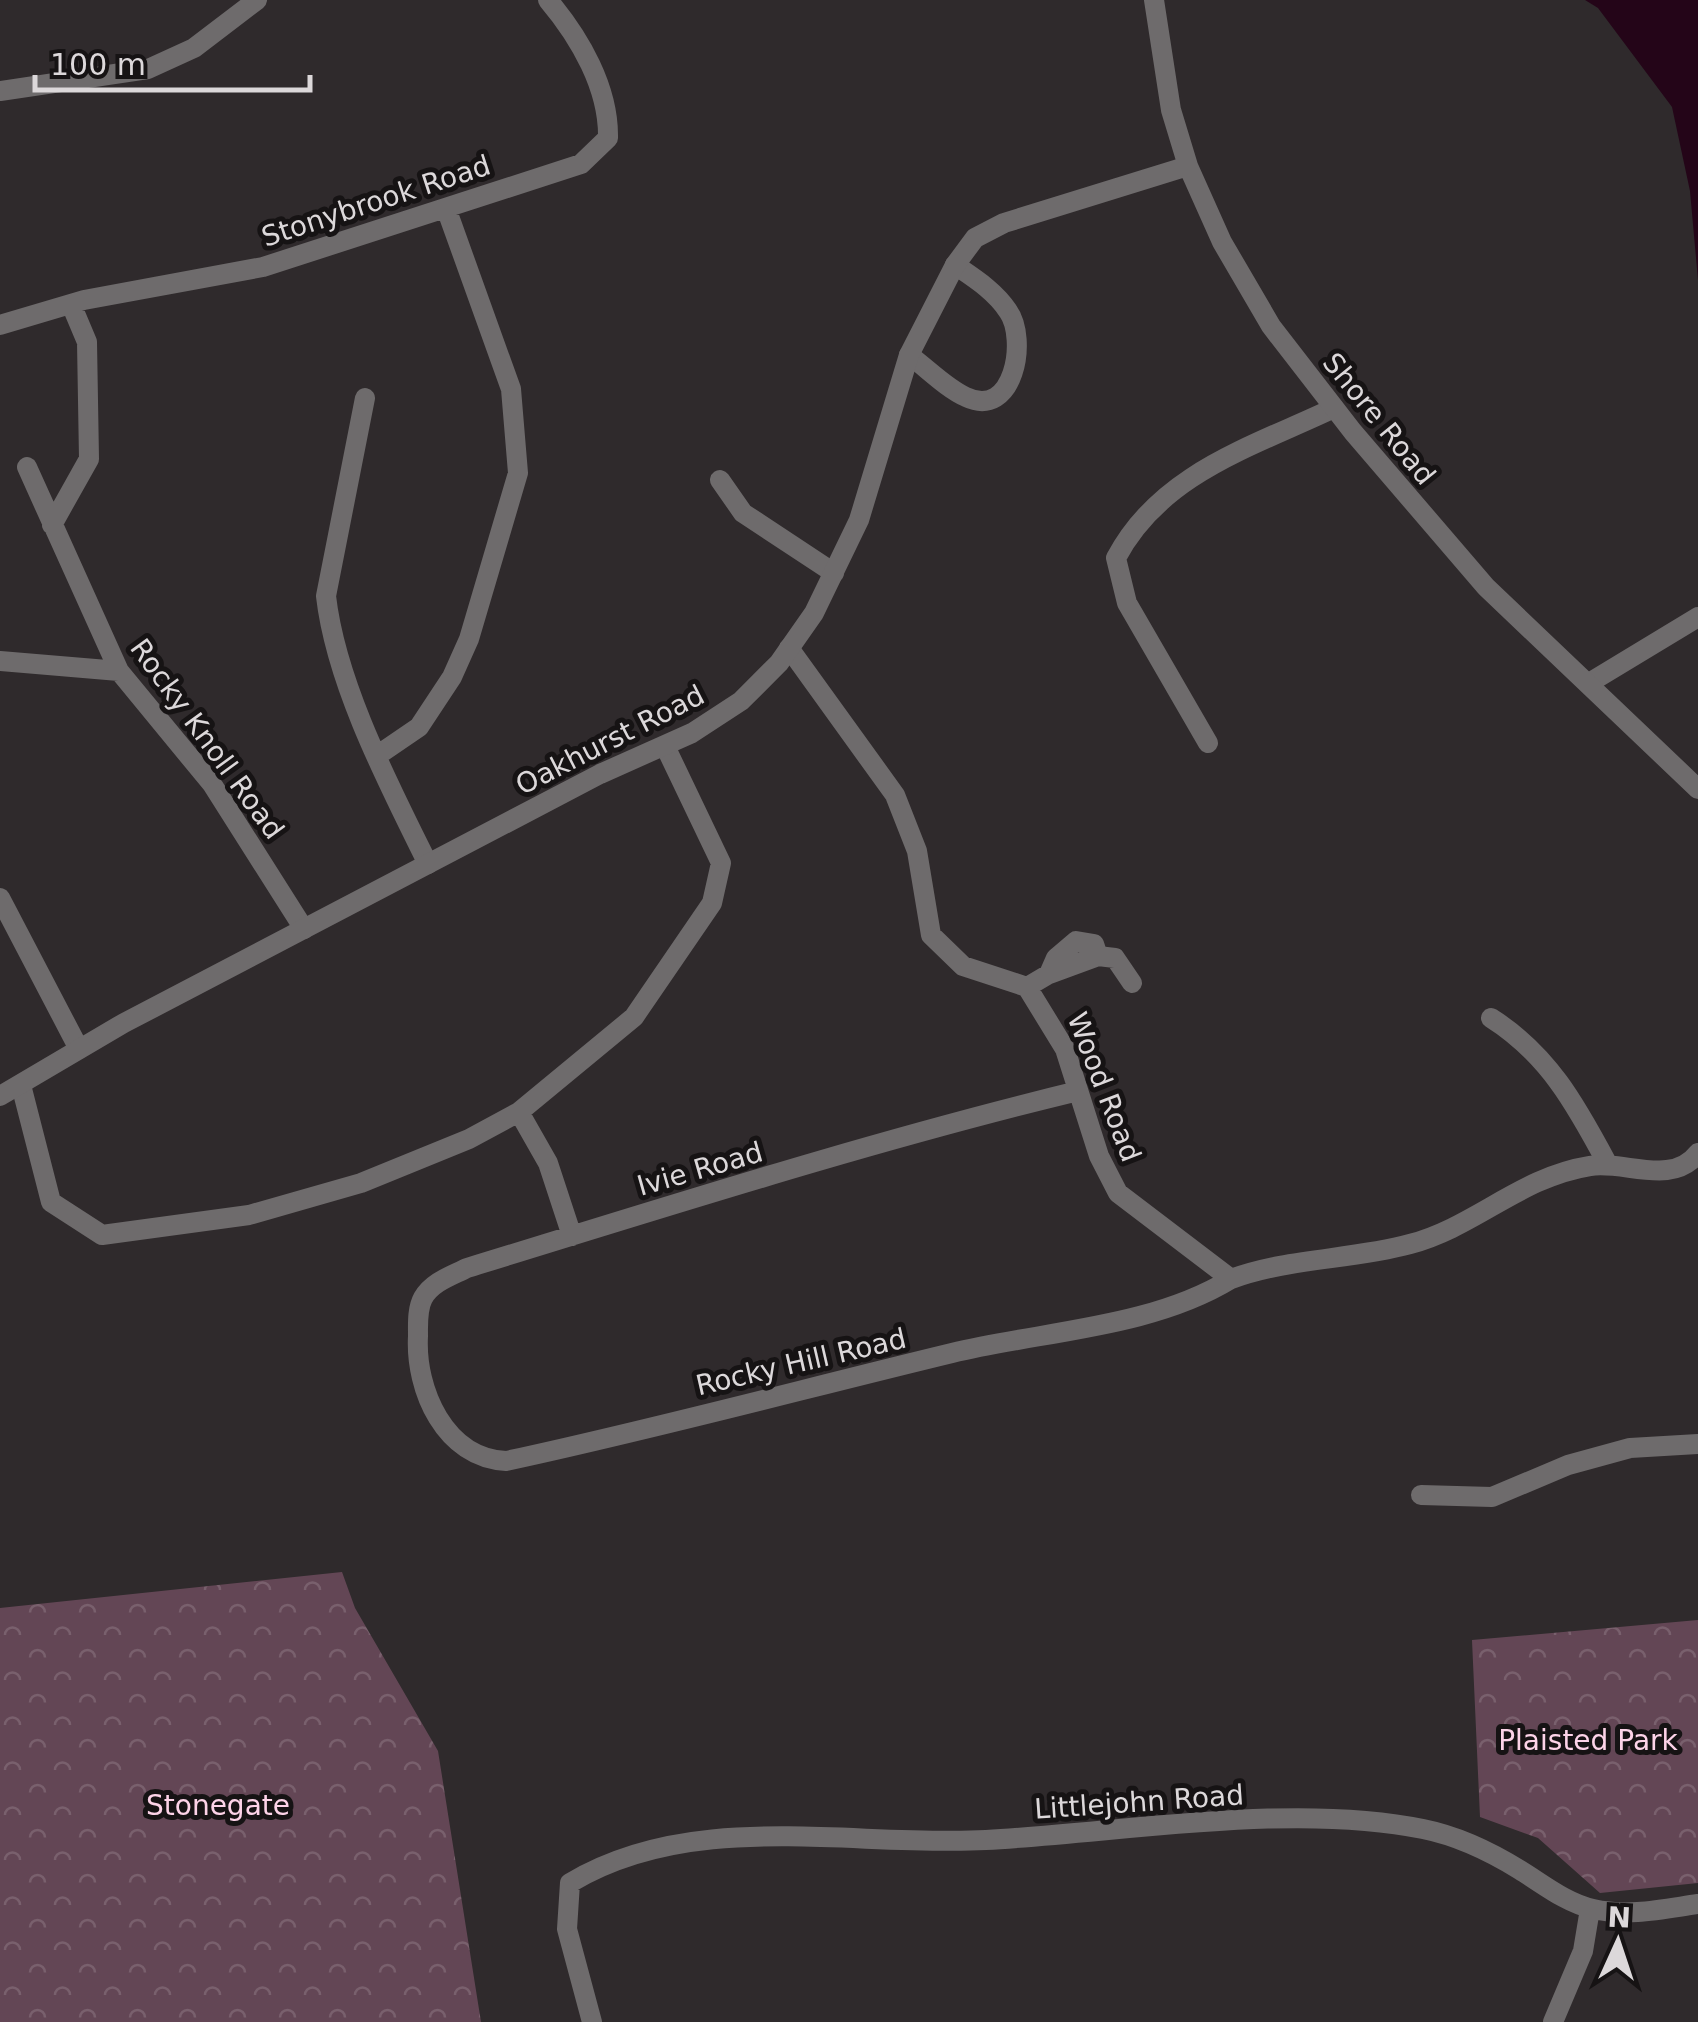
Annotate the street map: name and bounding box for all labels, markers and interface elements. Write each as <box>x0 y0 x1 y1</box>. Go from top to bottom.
scale bar <box>35 30 310 92</box>
text: 100 m <box>50 47 146 82</box>
street label: Stonybrook Road <box>257 148 495 254</box>
street label: Shore Road <box>1316 346 1442 492</box>
street label: Rocky Knoll Road <box>123 632 291 846</box>
street label: Oakhurst Road <box>510 678 710 802</box>
street label: Wood Road <box>1060 1008 1148 1166</box>
street label: Ivie Road <box>633 1135 767 1203</box>
street label: Rocky Hill Road <box>693 1322 909 1402</box>
park label: Plaisted Park <box>1498 1724 1679 1757</box>
street label: Littlejohn Road <box>1033 1778 1245 1826</box>
park label: Stonegate <box>146 1789 290 1822</box>
north arrow <box>1568 1892 1668 1992</box>
text: N <box>1607 1900 1632 1935</box>

